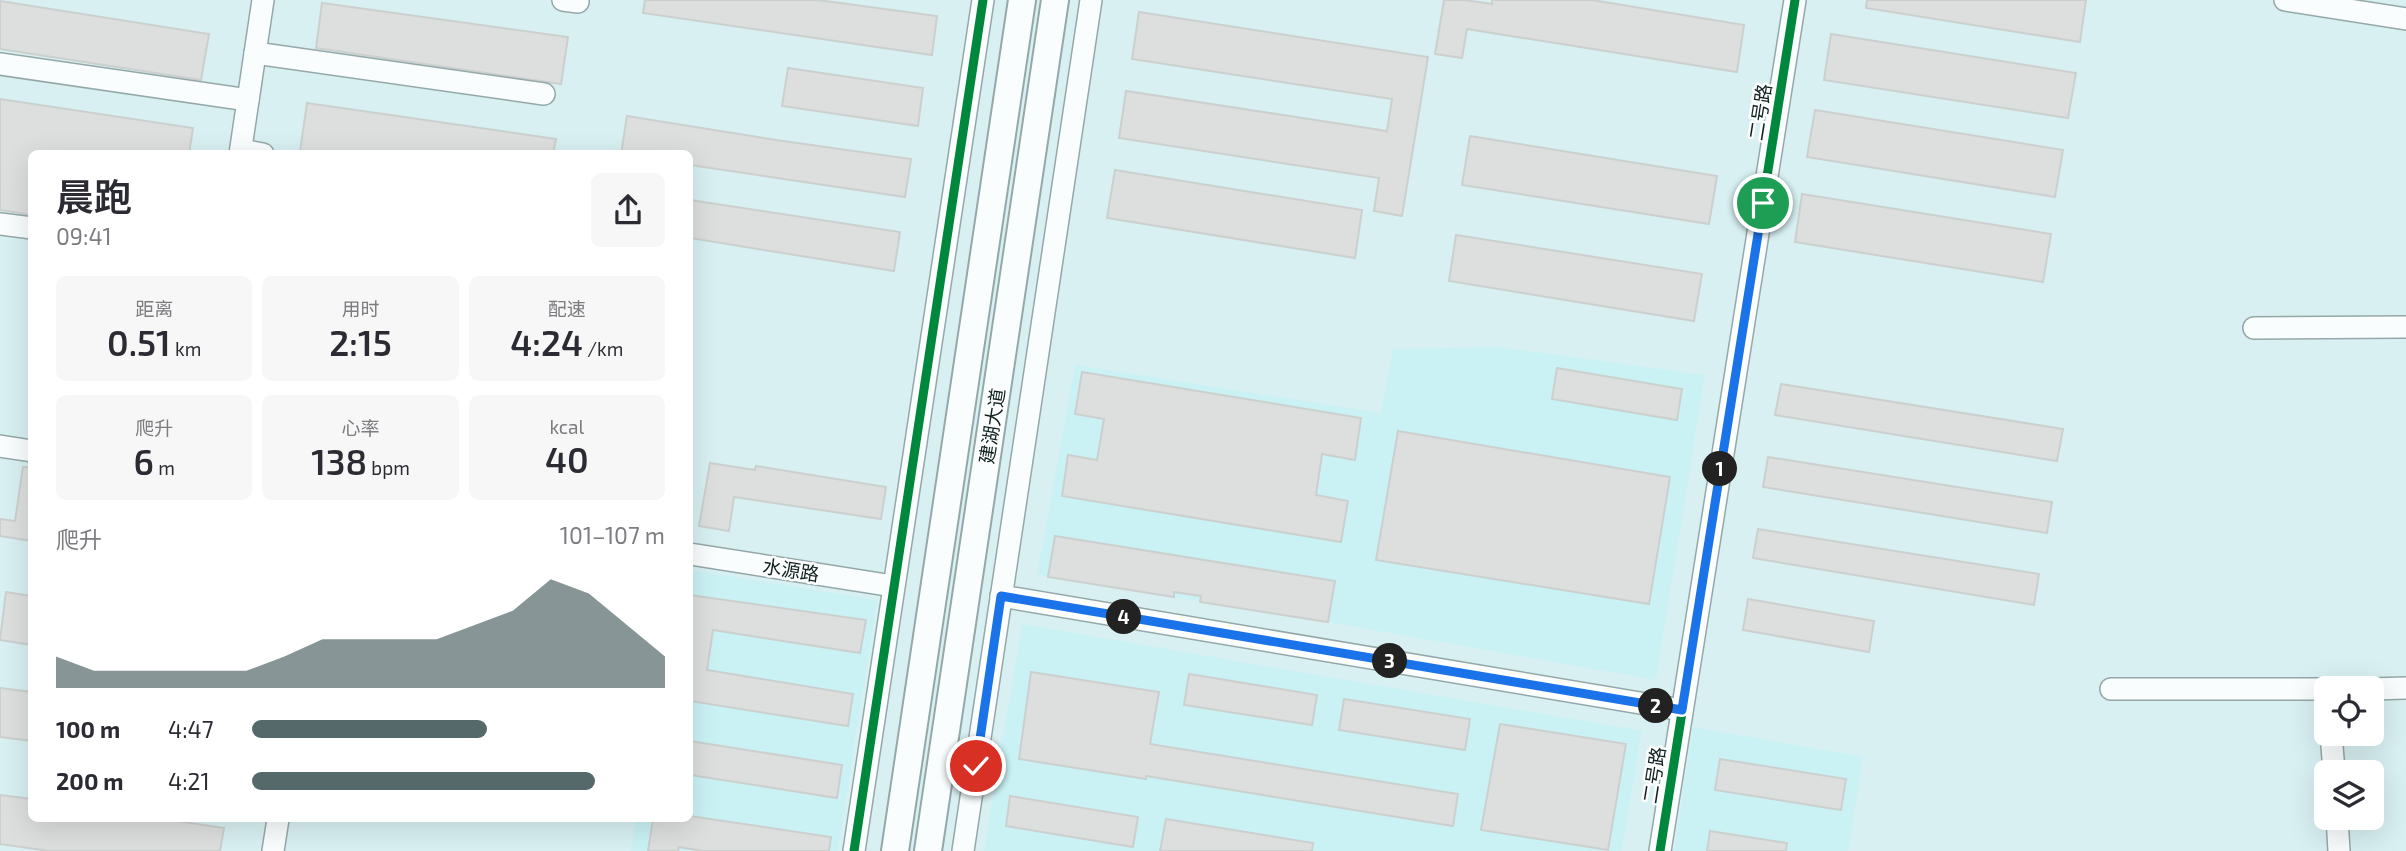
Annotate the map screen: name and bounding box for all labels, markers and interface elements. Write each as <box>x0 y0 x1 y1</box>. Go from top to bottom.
street label: 二号路 <box>1744 82 1775 142</box>
text: 晨跑 <box>56 173 132 219</box>
button: share <box>591 173 665 247</box>
pin <box>1733 173 1793 233</box>
icon: arrive <box>1744 184 1782 222</box>
text: 09:41 <box>56 222 112 250</box>
text: 距离 <box>135 297 173 320</box>
text: 用时 <box>341 297 380 320</box>
text: 配速 <box>548 297 586 320</box>
text: 0.51 <box>107 321 171 363</box>
text: 2:15 <box>329 321 392 363</box>
text: 4:24 <box>510 321 583 363</box>
text: km <box>171 337 201 360</box>
text: /km <box>583 337 623 360</box>
street label: 建湖大道 <box>974 387 1009 465</box>
text: kcal <box>549 415 584 438</box>
text: 爬升 <box>135 416 173 439</box>
text: 心率 <box>341 416 380 439</box>
text: 40 <box>545 438 589 480</box>
text: 6 <box>134 440 154 482</box>
text: 138 <box>311 440 367 482</box>
pin: 1 <box>1702 452 1738 486</box>
text: m <box>154 456 175 479</box>
text: bpm <box>367 456 410 479</box>
text: 1 <box>1715 457 1724 480</box>
text: 101–107 m <box>560 521 665 549</box>
text: 爬升 <box>56 525 102 553</box>
street label: 水源路 <box>761 554 821 585</box>
pin: 4 <box>1106 600 1142 634</box>
text: 4 <box>1117 605 1130 628</box>
pin: 3 <box>1372 644 1408 678</box>
text: 3 <box>1384 649 1395 672</box>
map controls <box>2314 676 2384 830</box>
button: locate <box>2314 676 2384 746</box>
pin: 2 <box>1638 688 1674 724</box>
text: 2 <box>1650 694 1661 717</box>
text: 100 m <box>56 715 120 743</box>
text: 4:47 <box>168 715 214 743</box>
pin <box>946 736 1006 796</box>
street label: 二号路 <box>1638 745 1669 805</box>
icon: check <box>957 747 995 785</box>
button: layers <box>2314 760 2384 830</box>
text: 200 m <box>56 767 124 795</box>
text: 4:21 <box>168 767 210 795</box>

